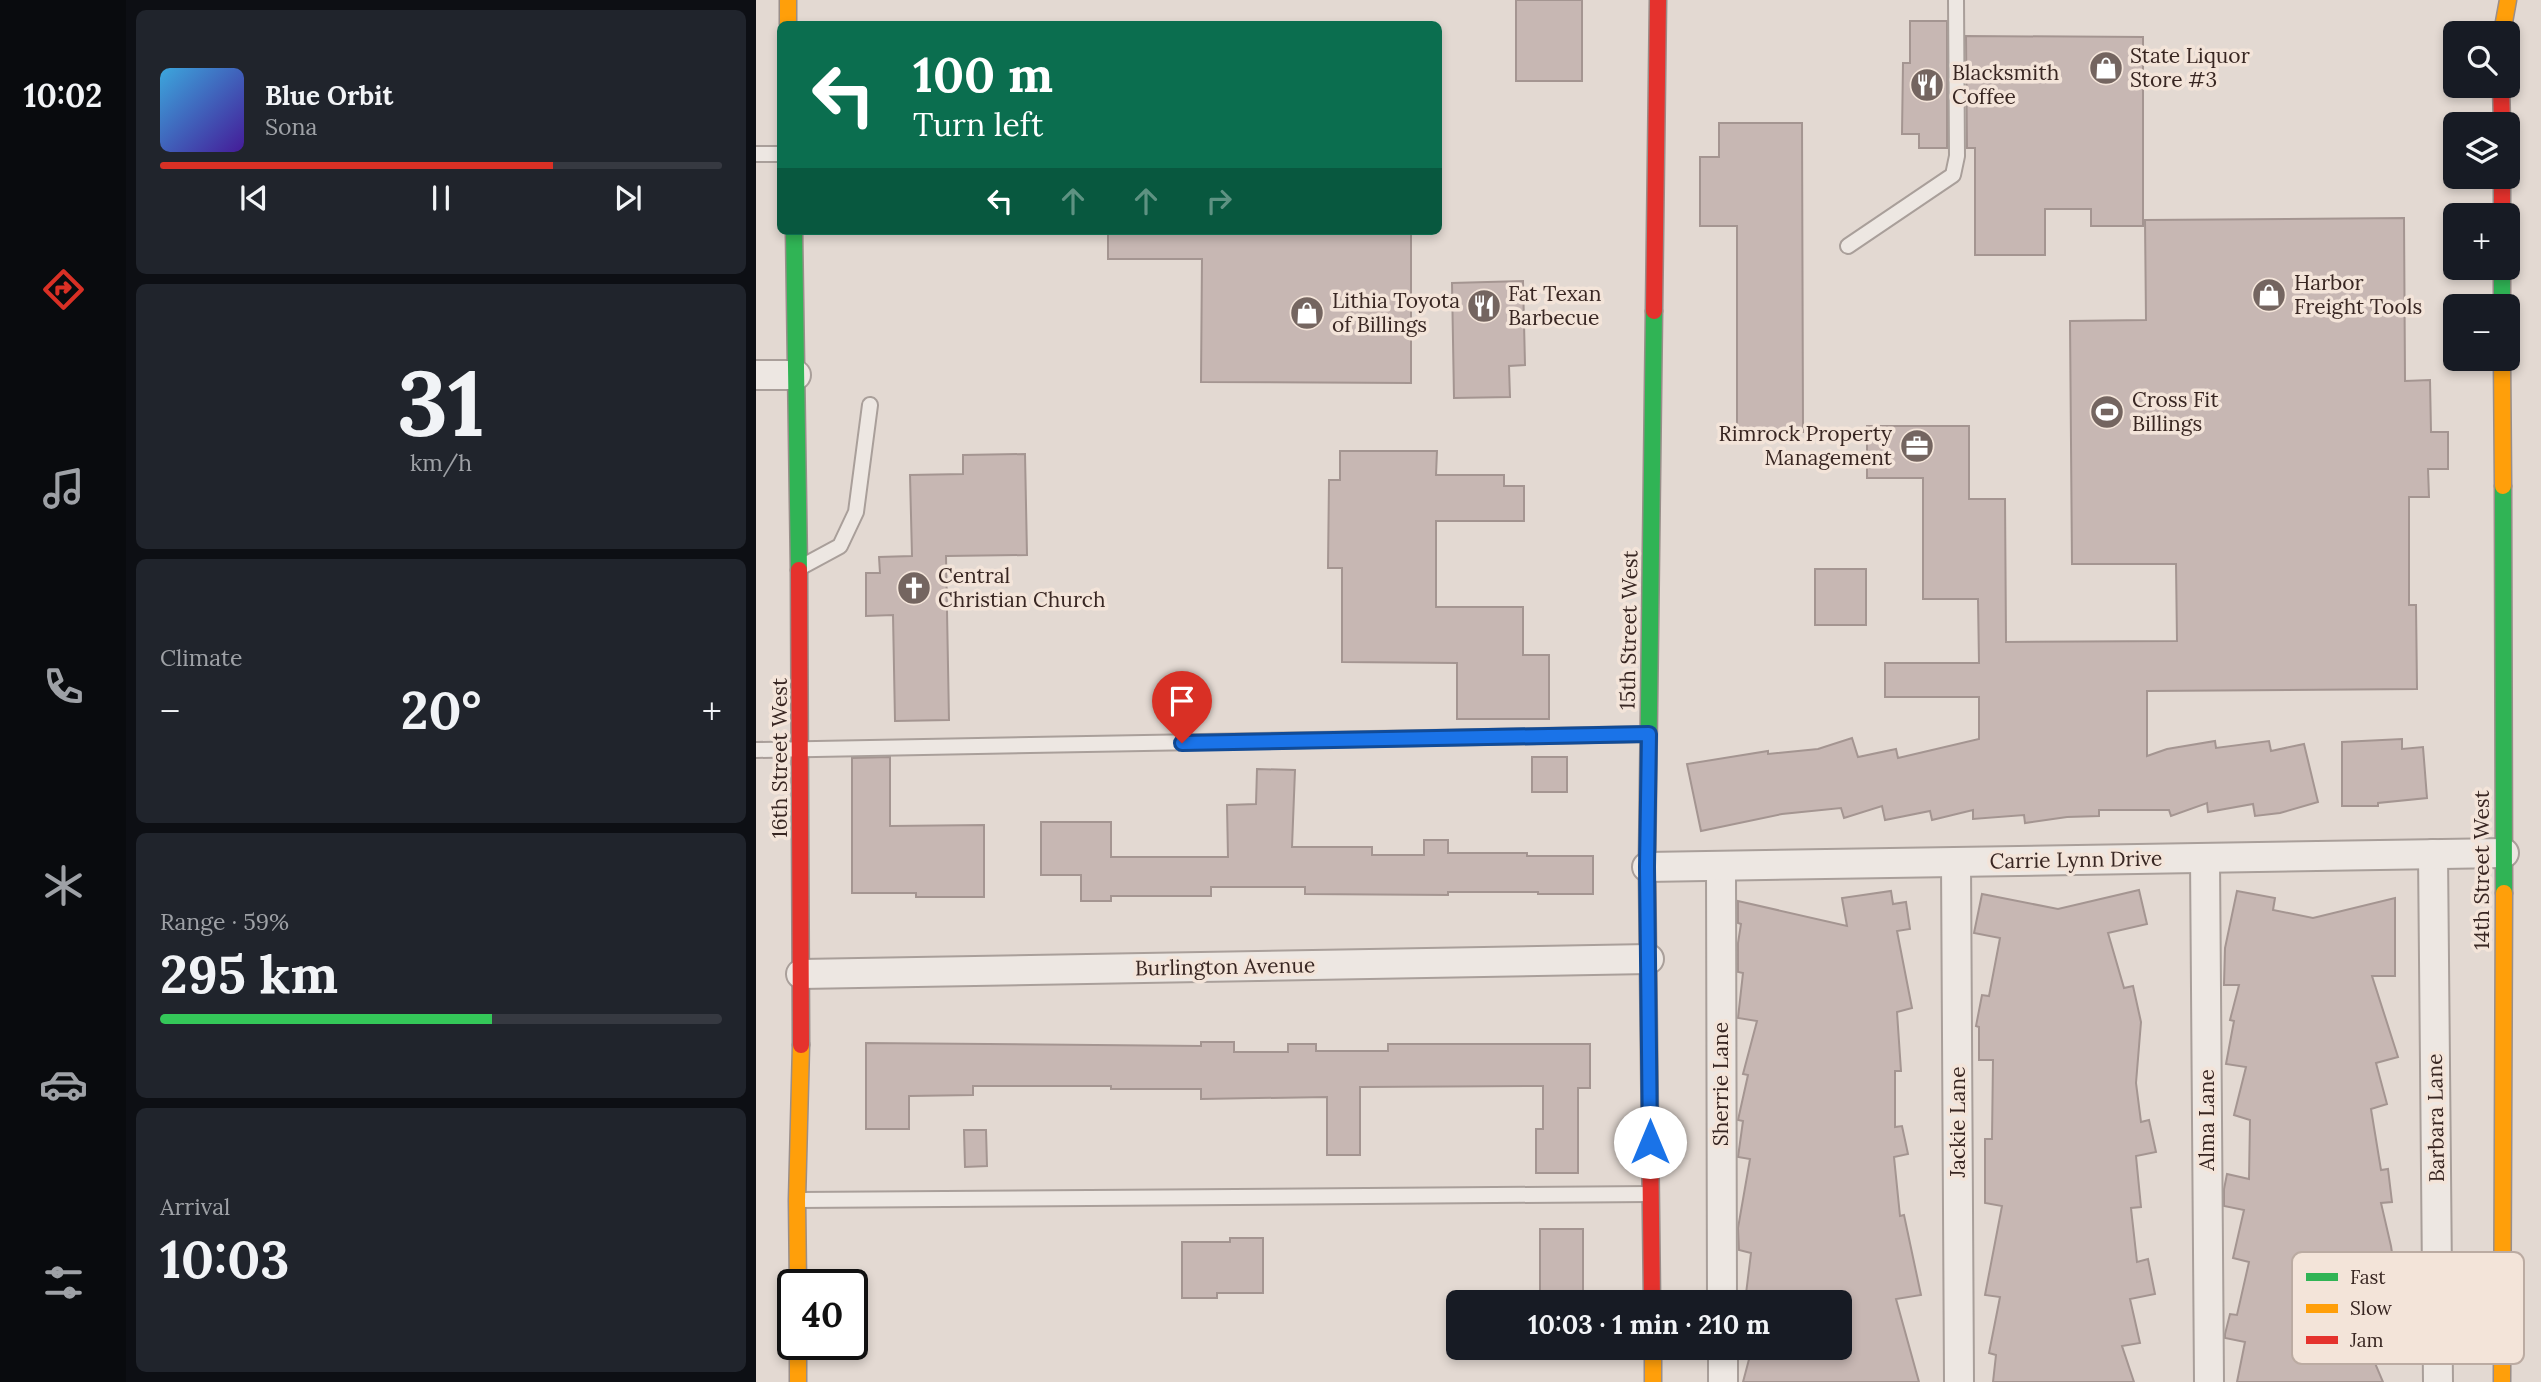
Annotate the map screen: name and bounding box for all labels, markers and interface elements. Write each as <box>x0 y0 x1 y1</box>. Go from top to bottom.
map controls <box>2443 21 2520 371</box>
button: search <box>2443 21 2520 98</box>
place label: State Liquor Store #3 <box>2130 42 2250 93</box>
text: 100 m <box>913 43 1053 105</box>
icon: left <box>798 49 889 140</box>
shop icon: State Liquor Store #3 <box>2087 49 2125 87</box>
place label: Blacksmith Coffee <box>1952 59 2059 110</box>
restaurant icon: Blacksmith Coffee <box>1908 66 1946 104</box>
text: 10:02 <box>24 75 102 116</box>
text: Blue Orbit <box>265 79 393 112</box>
text: Turn left <box>913 104 1043 145</box>
text: Sona <box>265 112 317 141</box>
button: layers <box>2443 112 2520 189</box>
icon: previous <box>235 179 273 217</box>
icon: pause <box>422 179 460 217</box>
icon: next <box>609 179 647 217</box>
icon: left <box>981 182 1019 220</box>
icon: ahead <box>1054 182 1092 220</box>
icon: ahead <box>1127 182 1165 220</box>
icon: right <box>1200 182 1238 220</box>
button: + <box>2443 203 2520 280</box>
icon: directions <box>39 265 88 314</box>
place label: Harbor Freight Tools <box>2294 269 2422 320</box>
shop icon: Harbor Freight Tools <box>2250 276 2288 314</box>
place label: Fat Texan Barbecue <box>1508 280 1602 331</box>
place label: Lithia Toyota of Billings <box>1332 287 1460 338</box>
restaurant icon: Fat Texan Barbecue <box>1465 287 1503 325</box>
shop icon: Lithia Toyota of Billings <box>1288 294 1326 332</box>
button: − <box>2443 294 2520 371</box>
text: 31 <box>397 344 485 461</box>
place label: Cross Fit Billings <box>2132 386 2220 437</box>
sports icon: Cross Fit Billings <box>2088 393 2126 431</box>
place label: Rimrock Property Management <box>1719 420 1893 471</box>
office icon: Rimrock Property Management <box>1898 427 1936 465</box>
text: km/h <box>410 448 472 477</box>
icon: music <box>39 464 88 513</box>
street label: 15th Street West <box>1614 549 1643 710</box>
place label: Central Christian Church <box>938 562 1106 613</box>
church icon: Central Christian Church <box>895 569 933 607</box>
text: Climate <box>160 643 242 672</box>
icon: phone <box>39 662 88 711</box>
pin <box>1152 671 1212 743</box>
text: 20° <box>401 677 481 743</box>
street label: 16th Street West <box>766 677 793 838</box>
icon: arrive <box>1163 682 1201 720</box>
text: − <box>160 687 180 735</box>
text: + <box>702 687 722 735</box>
street label: 14th Street West <box>2468 789 2495 950</box>
street label: Carrie Lynn Drive <box>1989 844 2163 875</box>
icon: climate <box>39 861 88 910</box>
text: Range · 59% <box>160 907 289 936</box>
text: 295 km <box>160 941 338 1007</box>
street label: Burlington Avenue <box>1135 951 1315 982</box>
street label: Sherrie Lane <box>1707 1022 1734 1146</box>
street label: Barbara Lane <box>2421 1053 2450 1183</box>
icon: car <box>39 1060 88 1109</box>
street label: Jackie Lane <box>1944 1066 1971 1179</box>
street label: Alma Lane <box>2193 1069 2220 1172</box>
position arrow <box>1613 1105 1687 1179</box>
text: Arrival <box>160 1192 230 1221</box>
text: 10:03 <box>160 1226 289 1292</box>
legend <box>2292 1252 2524 1364</box>
icon: filters <box>39 1258 88 1307</box>
text: Fast <box>2350 1265 2386 1289</box>
speed limit sign: 40 <box>777 1269 868 1360</box>
text: Slow <box>2350 1296 2393 1320</box>
text: 10:03 · 1 min · 210 m <box>1528 1308 1770 1341</box>
text: Jam <box>2349 1328 2384 1352</box>

